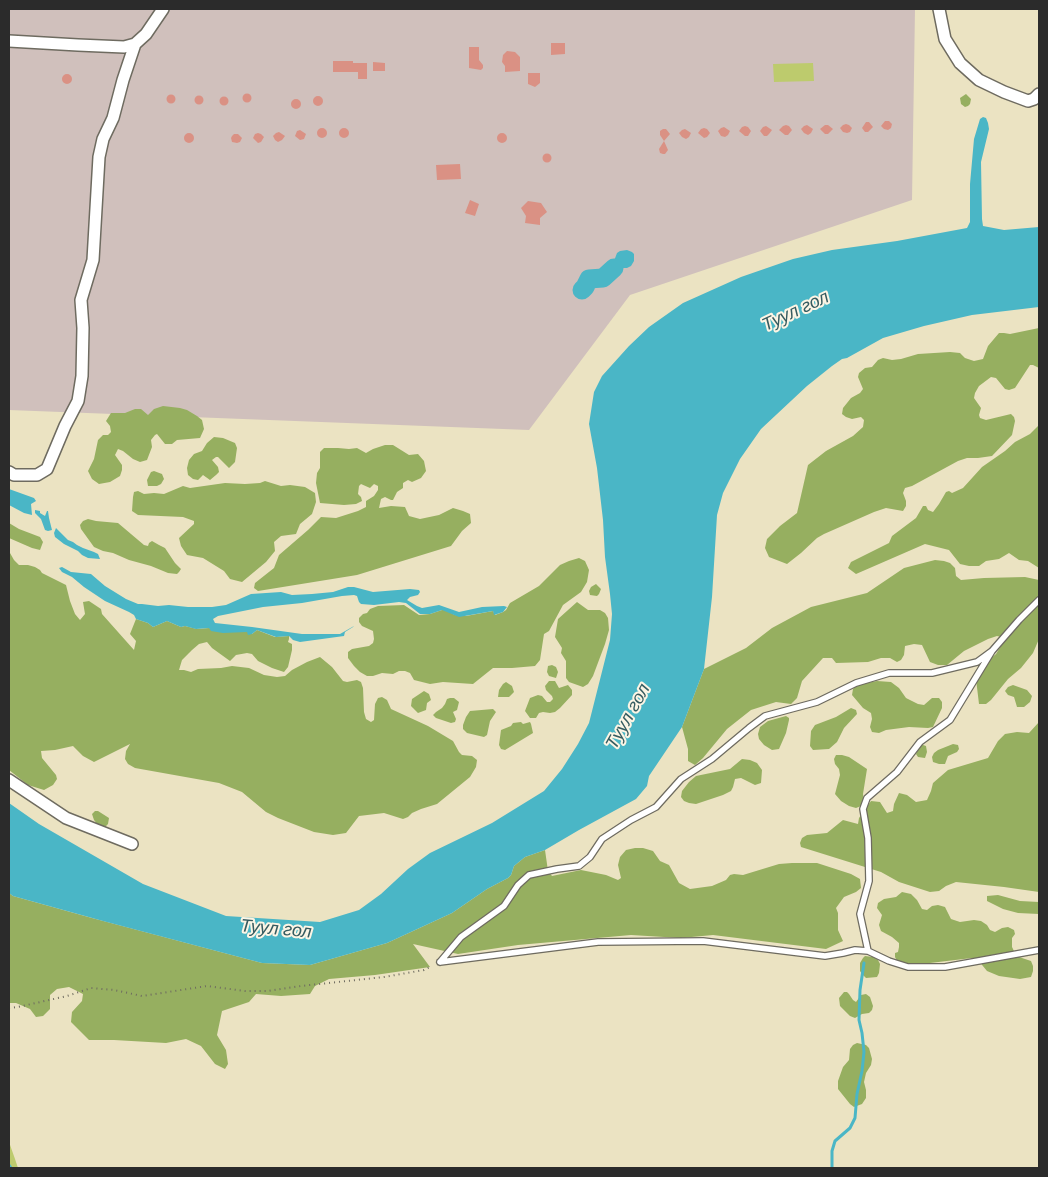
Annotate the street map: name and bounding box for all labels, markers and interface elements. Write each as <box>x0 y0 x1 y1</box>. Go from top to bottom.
water label: Туул гол <box>759 287 833 337</box>
water label: Туул гол <box>602 681 656 753</box>
water label: Туул гол <box>239 916 313 944</box>

